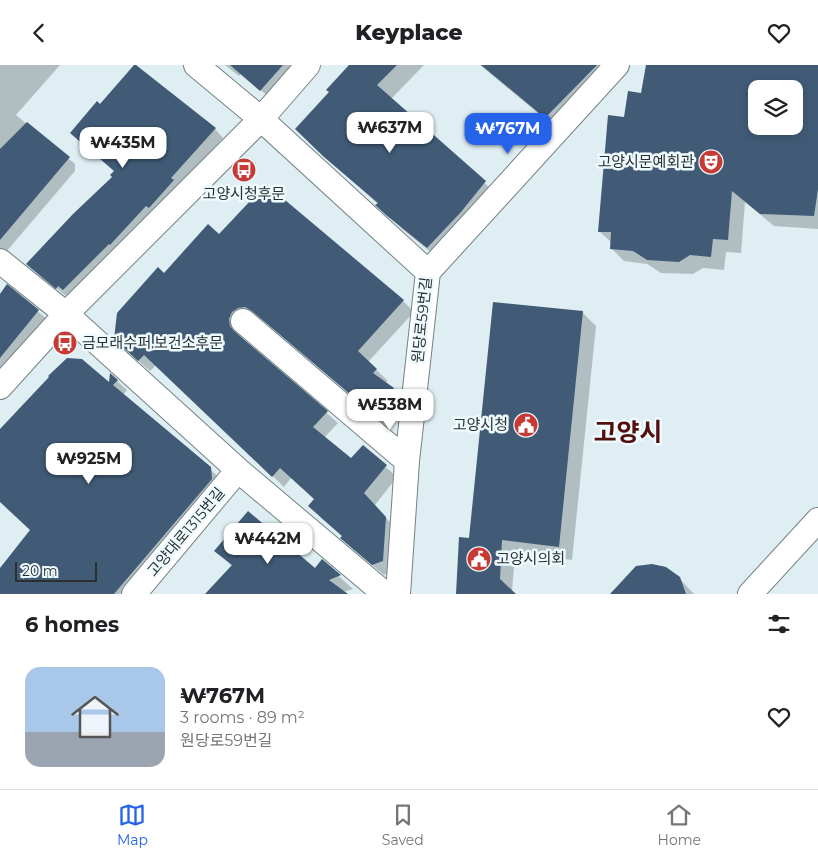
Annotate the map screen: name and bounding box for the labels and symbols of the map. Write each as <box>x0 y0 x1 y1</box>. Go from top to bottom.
pin: ₩637M <box>355 111 425 154</box>
pin: ₩767M <box>473 113 543 155</box>
pin: ₩435M <box>88 127 158 169</box>
theatre icon: 고양시문예회관 <box>698 149 724 175</box>
place label: 고양시문예회관 <box>597 152 694 171</box>
bus stop icon: 고양시청후문 <box>231 157 257 183</box>
place label: 고양시청후문 <box>203 184 285 203</box>
street label: 원당로59번길 <box>408 276 435 364</box>
bus stop icon: 금모래수퍼.보건소후문 <box>52 330 78 356</box>
place label: 금모래수퍼.보건소후문 <box>82 333 223 352</box>
pin: ₩538M <box>355 389 425 431</box>
public building icon: 고양시청 <box>513 412 539 438</box>
place label: 고양시청 <box>453 415 508 434</box>
district label: 고양시 <box>593 417 663 447</box>
pin: ₩925M <box>54 443 124 485</box>
street label: 고양대로1315번길 <box>143 483 228 580</box>
pin: ₩442M <box>233 523 303 565</box>
public building icon: 고양시의회 <box>466 546 492 572</box>
place label: 고양시의회 <box>496 549 565 568</box>
scale bar <box>15 559 98 582</box>

